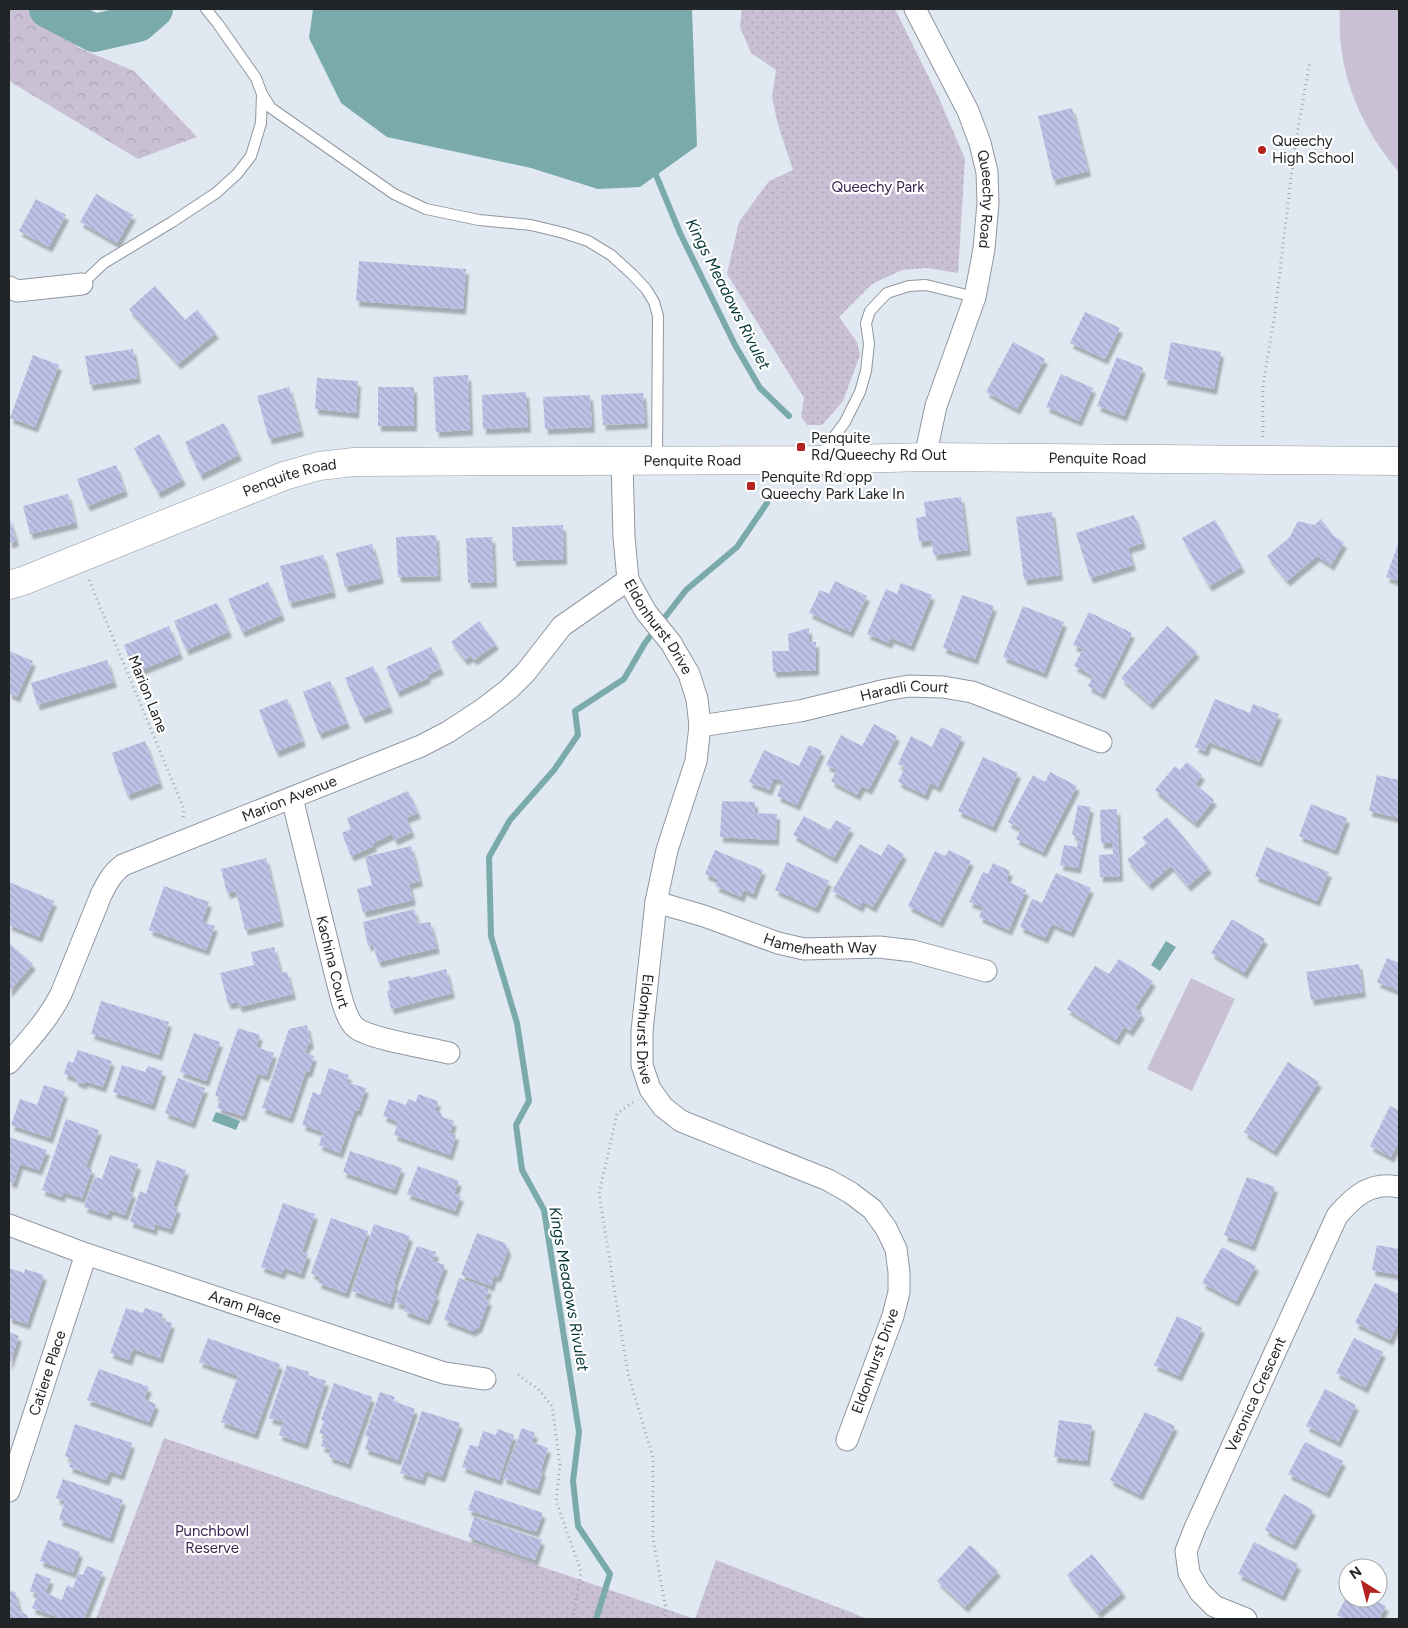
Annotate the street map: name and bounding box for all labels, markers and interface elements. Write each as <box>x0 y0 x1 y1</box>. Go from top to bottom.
place label: Queechy High School <box>1272 132 1354 167</box>
marker: Queechy High School <box>1256 144 1268 156</box>
street label: Queechy Road <box>973 148 997 249</box>
park label: Queechy Park <box>832 178 925 196</box>
water label: Kings Meadows Rivulet <box>682 215 775 373</box>
place label: Penquite Rd/Queechy Rd Out <box>811 429 947 464</box>
marker: Penquite Rd/Queechy Rd Out <box>795 441 807 453</box>
street label: Penquite Road <box>1048 449 1146 468</box>
street label: Penquite Road <box>644 451 741 470</box>
street label: Penquite Road <box>240 455 338 501</box>
place label: Penquite Rd opp Queechy Park Lake In <box>761 468 905 503</box>
marker: Penquite Rd opp Queechy Park Lake In <box>745 480 757 492</box>
street label: Eldonhurst Drive <box>620 576 696 678</box>
street label: Marion Lane <box>124 653 172 735</box>
street label: Haradli Court <box>858 677 951 705</box>
street label: Marion Avenue <box>239 772 339 826</box>
street label: Kachina Court <box>312 914 353 1011</box>
street label: Hamelheath Way <box>761 929 877 958</box>
street label: Eldonhurst Drive <box>633 973 657 1087</box>
water label: Kings Meadows Rivulet <box>545 1205 593 1374</box>
street label: Aram Place <box>207 1286 284 1327</box>
street label: Eldonhurst Drive <box>848 1306 902 1416</box>
street label: Catiere Place <box>25 1328 70 1418</box>
street label: Veronica Crescent <box>1222 1334 1290 1455</box>
park label: Punchbowl Reserve <box>175 1522 249 1557</box>
north arrow <box>1338 1558 1388 1608</box>
text: N <box>1346 1563 1365 1583</box>

